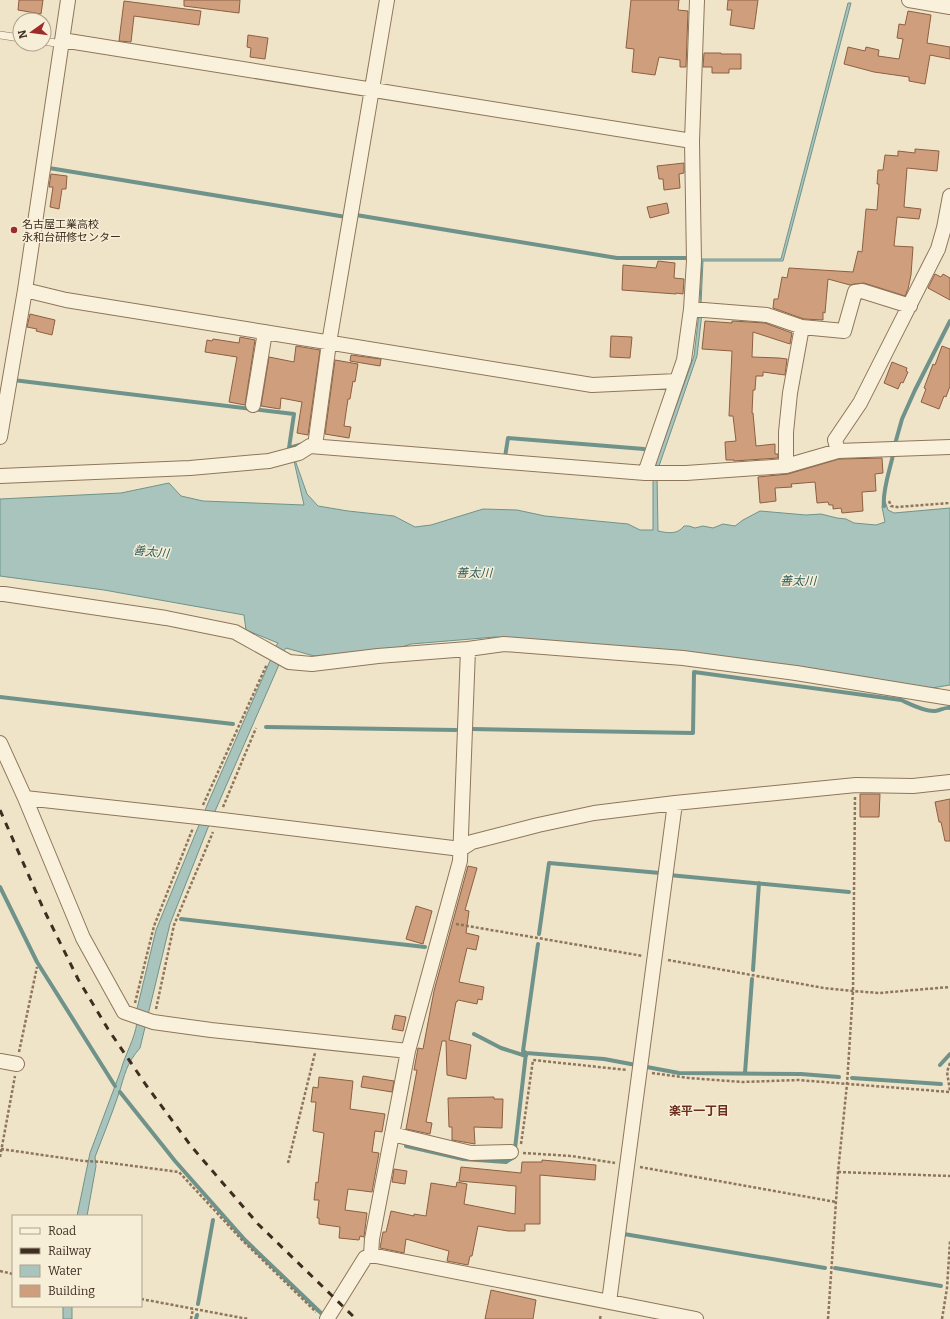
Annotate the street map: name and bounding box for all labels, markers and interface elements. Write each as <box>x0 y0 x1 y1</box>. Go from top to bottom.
north arrow <box>12 12 52 52</box>
text: N <box>15 28 30 40</box>
place label: 名古屋工業高校 永和台研修センター <box>22 218 121 244</box>
marker: 名古屋工業高校 永和台研修センター <box>9 225 19 235</box>
water label: 善太川 <box>132 543 172 561</box>
water label: 善太川 <box>456 566 494 580</box>
water label: 善太川 <box>780 574 818 588</box>
district label: 楽平一丁目 <box>669 1104 729 1118</box>
legend <box>12 1215 142 1307</box>
text: Road <box>48 1224 76 1238</box>
text: Railway <box>48 1244 92 1258</box>
text: Water <box>48 1264 83 1278</box>
text: Building <box>48 1284 95 1298</box>

